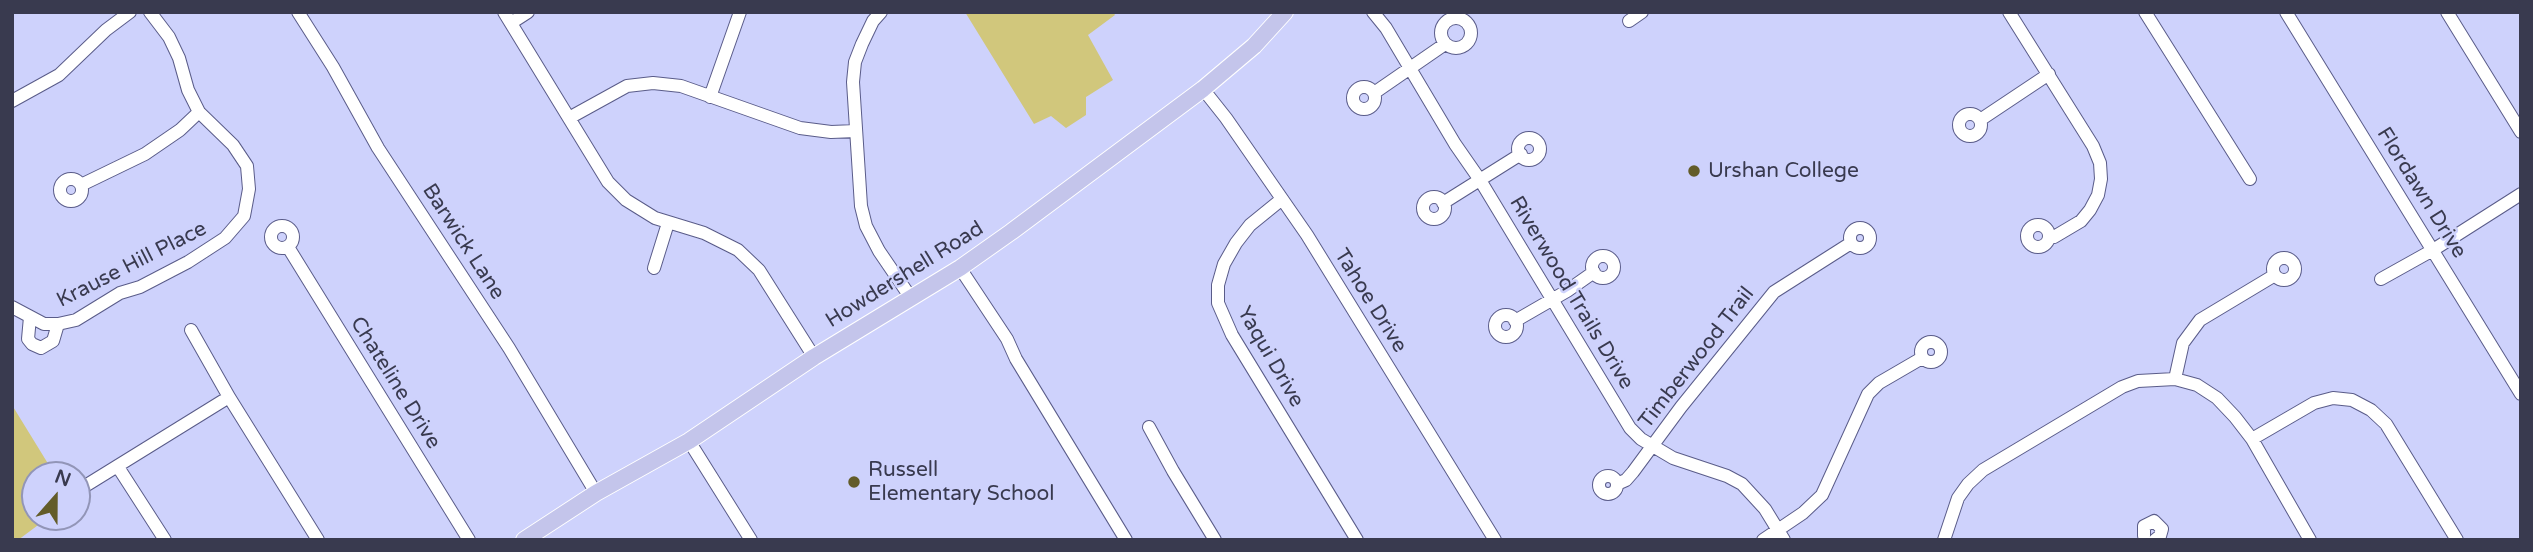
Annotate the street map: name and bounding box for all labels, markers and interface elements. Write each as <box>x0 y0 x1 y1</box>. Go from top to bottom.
street label: Flordawn Drive <box>2371 123 2471 263</box>
place label: Urshan College <box>1708 158 1859 184</box>
marker: Urshan College <box>1686 163 1702 179</box>
street label: Barwick Lane <box>416 179 510 305</box>
street label: Riverwood Trails Drive <box>1503 192 1639 394</box>
street label: Krause Hill Place <box>53 216 211 314</box>
street label: Howdershell Road <box>821 216 989 334</box>
street label: Tahoe Drive <box>1328 244 1412 358</box>
street label: Timberwood Trail <box>1634 282 1760 434</box>
street label: Yaqui Drive <box>1231 302 1309 412</box>
street label: Chateline Drive <box>344 312 446 454</box>
place label: Russell Elementary School <box>868 457 1055 507</box>
north arrow <box>21 461 91 531</box>
text: N <box>52 465 74 491</box>
marker: Russell Elementary School <box>846 474 862 490</box>

